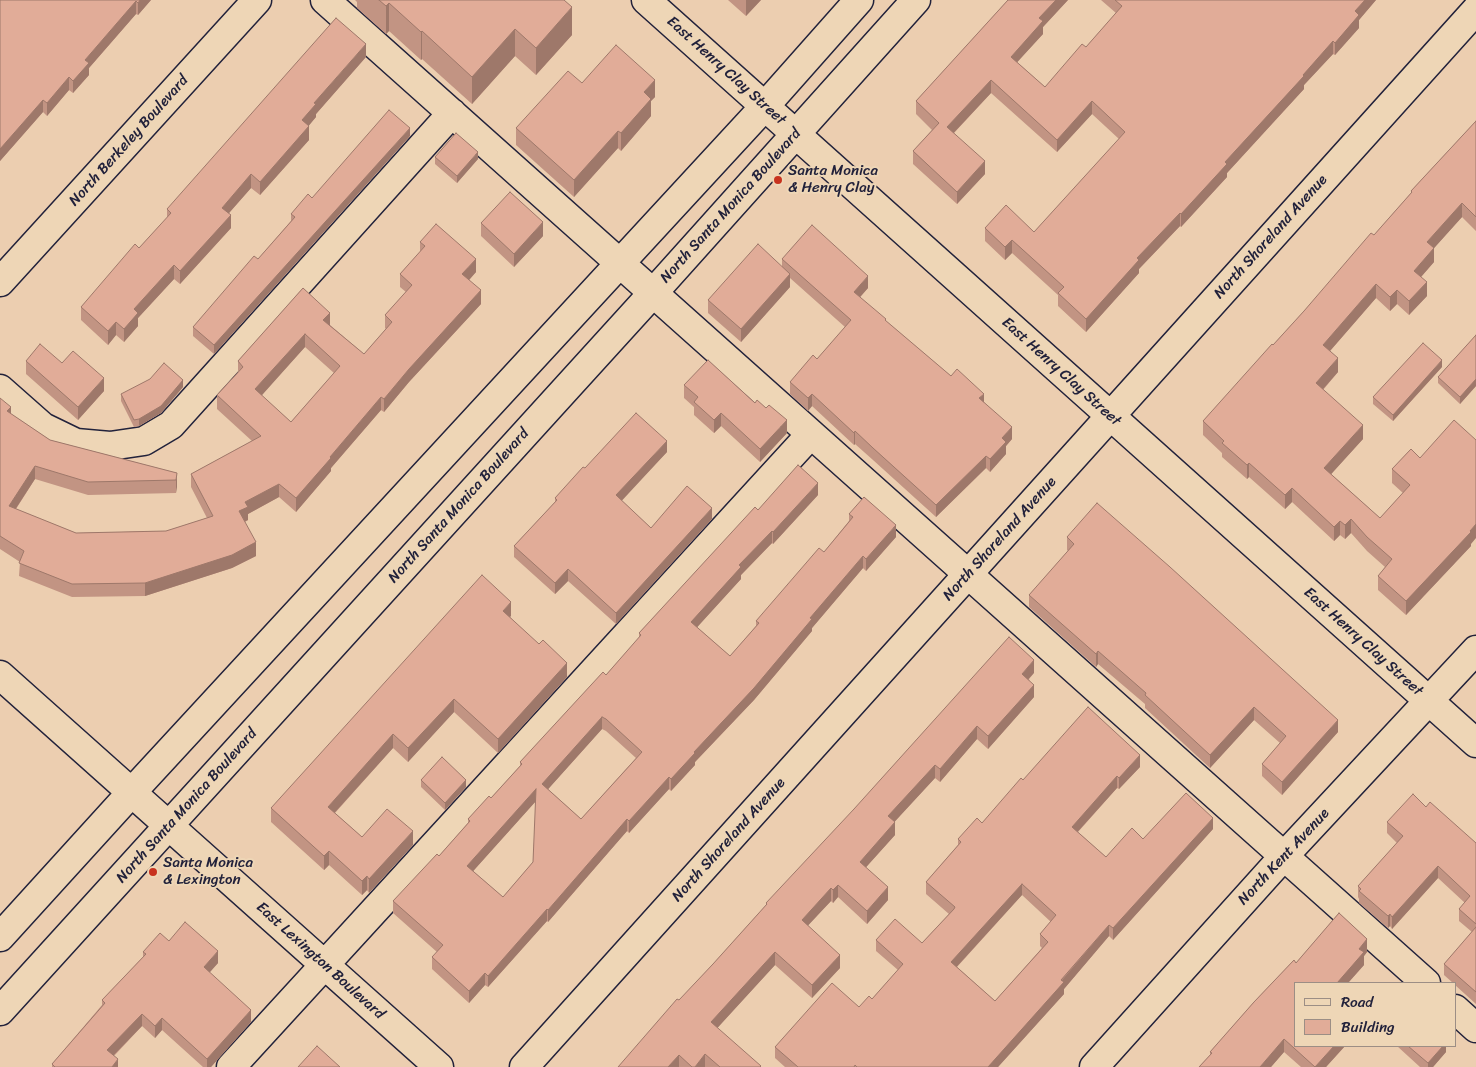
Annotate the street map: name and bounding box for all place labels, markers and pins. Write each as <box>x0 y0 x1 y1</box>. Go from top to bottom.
place label: Santa Monica & Henry Clay <box>788 162 878 197</box>
marker: Santa Monica & Henry Clay <box>772 174 784 186</box>
place label: Santa Monica & Lexington <box>163 854 253 889</box>
marker: Santa Monica & Lexington <box>147 866 159 878</box>

